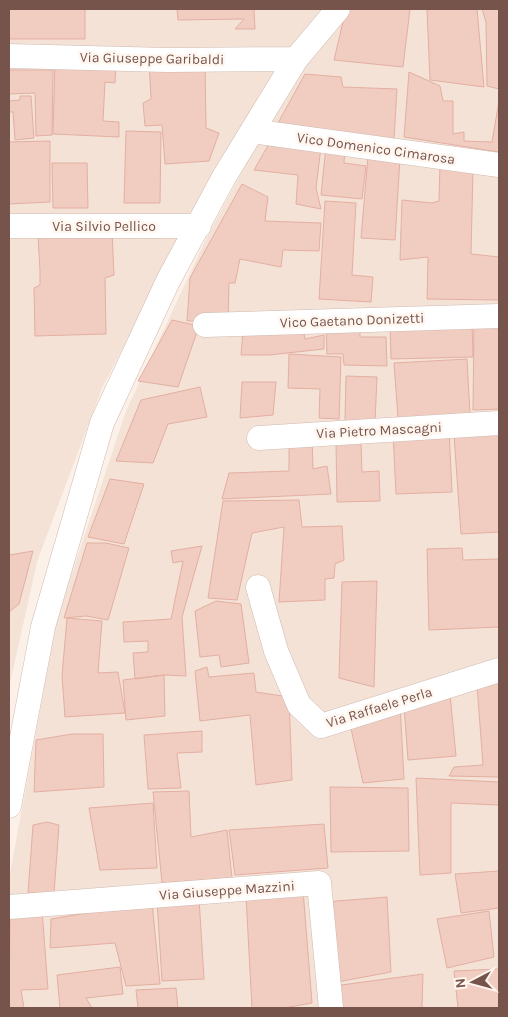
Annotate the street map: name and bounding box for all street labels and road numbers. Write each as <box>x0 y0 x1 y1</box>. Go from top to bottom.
street label: Via Giuseppe Garibaldi <box>80 49 224 68</box>
street label: Vico Domenico Cimarosa <box>296 129 456 168</box>
street label: Via Silvio Pellico <box>52 218 156 235</box>
street label: Vico Gaetano Donizetti <box>279 309 425 332</box>
street label: Via Pietro Mascagni <box>316 419 442 442</box>
street label: Via Raffaele Perla <box>324 683 434 732</box>
street label: Via Giuseppe Mazzini <box>159 877 295 904</box>

